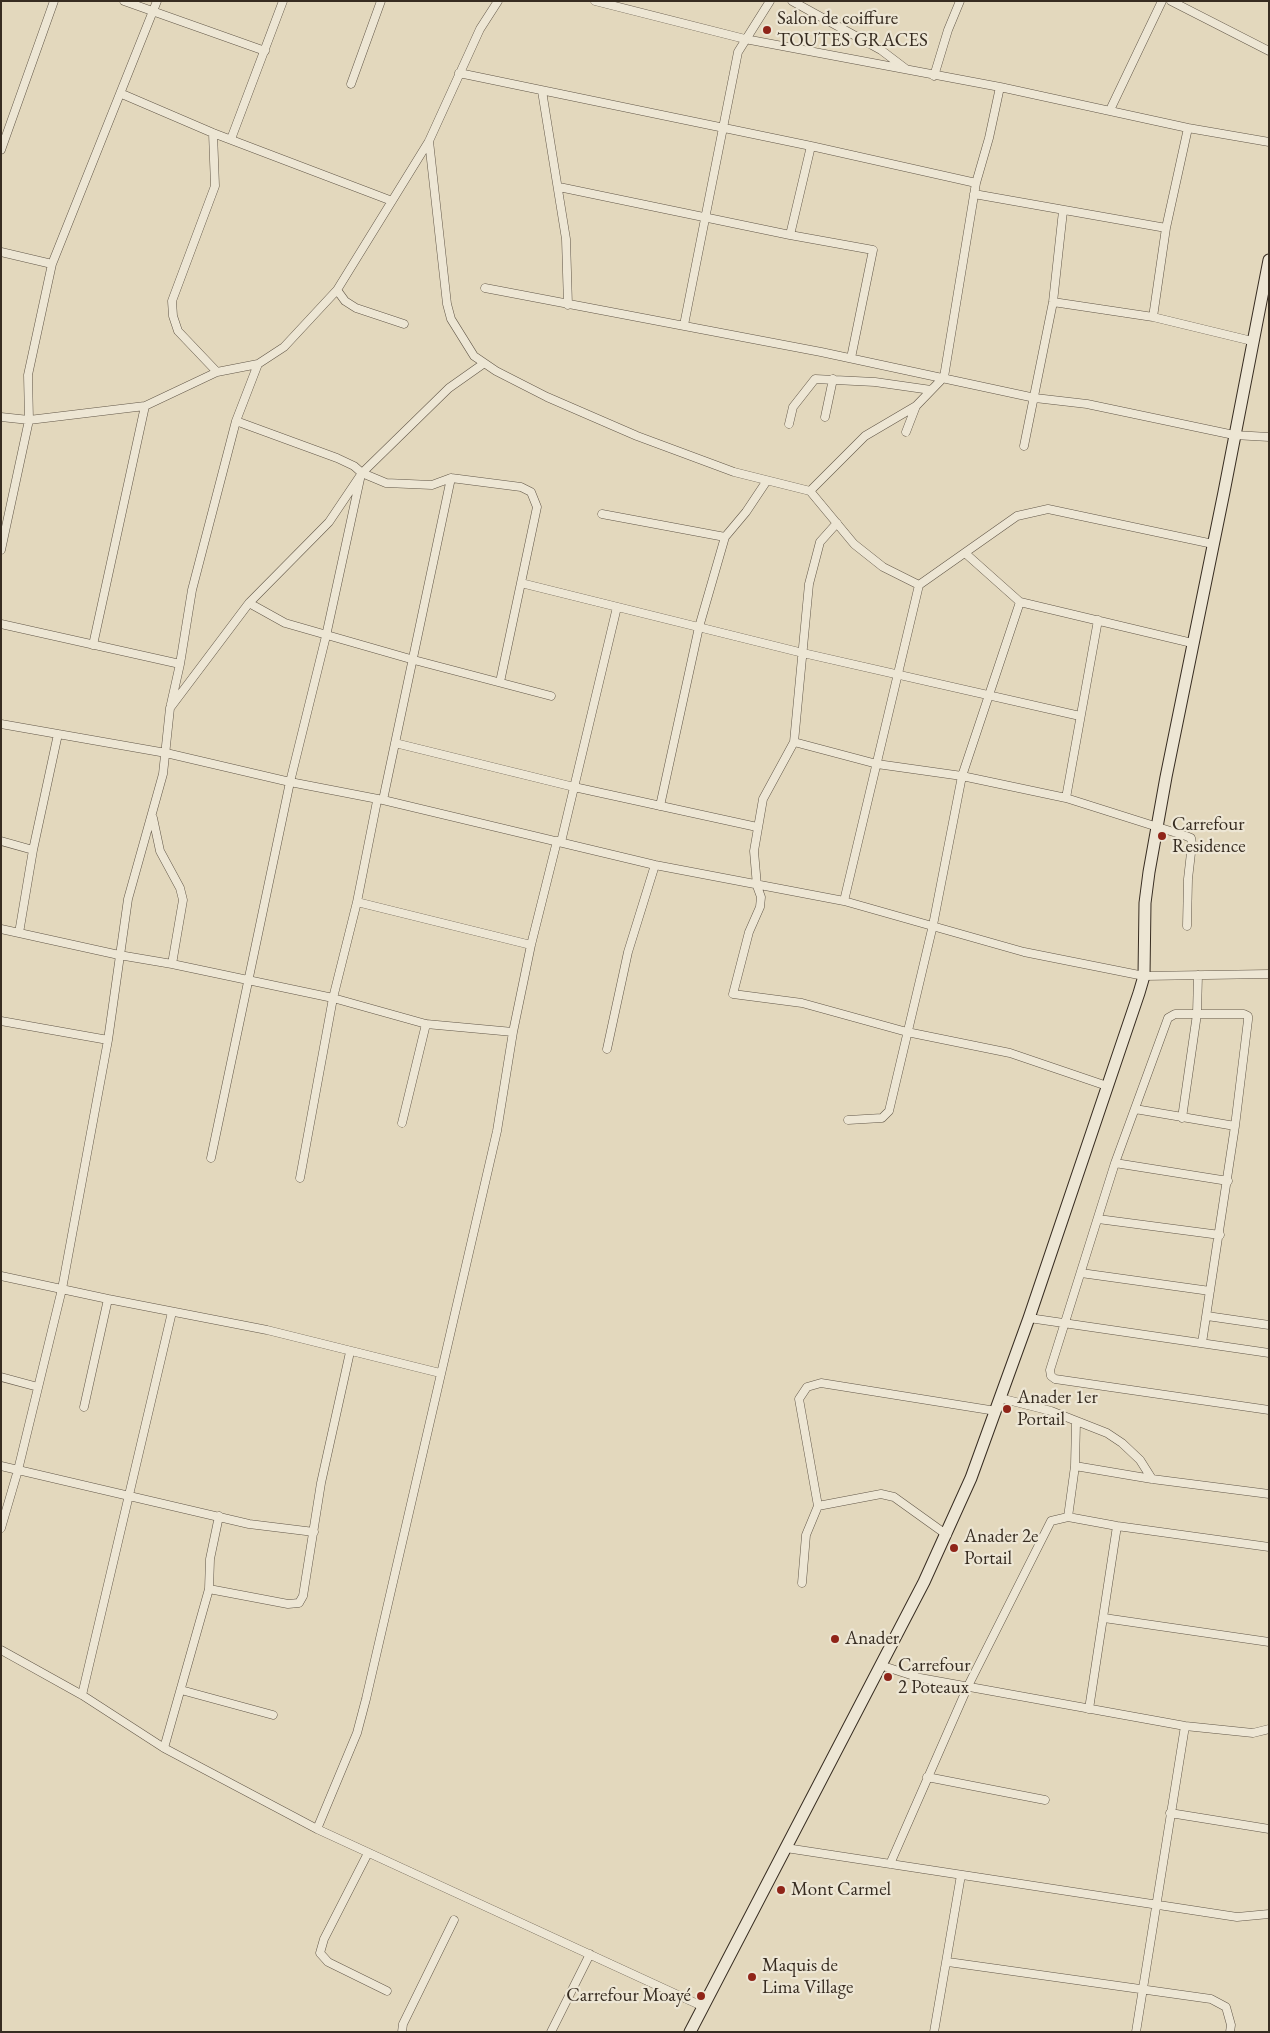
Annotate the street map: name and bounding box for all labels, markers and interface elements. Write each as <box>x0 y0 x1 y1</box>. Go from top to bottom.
place label: Salon de coiffure TOUTES GRACES <box>777 8 928 52</box>
marker: Salon de coiffure TOUTES GRACES <box>761 24 773 36</box>
place label: Carrefour Residence <box>1172 814 1246 858</box>
marker: Carrefour Residence <box>1156 830 1168 842</box>
place label: Anader 1er Portail <box>1017 1387 1098 1431</box>
marker: Anader 1er Portail <box>1001 1403 1013 1415</box>
place label: Anader 2e Portail <box>964 1526 1038 1570</box>
marker: Anader 2e Portail <box>948 1542 960 1554</box>
place label: Anader <box>845 1628 899 1650</box>
marker: Anader <box>829 1633 841 1645</box>
place label: Carrefour 2 Poteaux <box>898 1655 971 1699</box>
marker: Carrefour 2 Poteaux <box>882 1671 894 1683</box>
place label: Mont Carmel <box>791 1879 891 1901</box>
marker: Mont Carmel <box>775 1884 787 1896</box>
place label: Maquis de Lima Village <box>762 1955 853 1999</box>
marker: Maquis de Lima Village <box>746 1971 758 1983</box>
place label: Carrefour Moayé <box>566 1985 691 2007</box>
marker: Carrefour Moayé <box>695 1990 707 2002</box>

